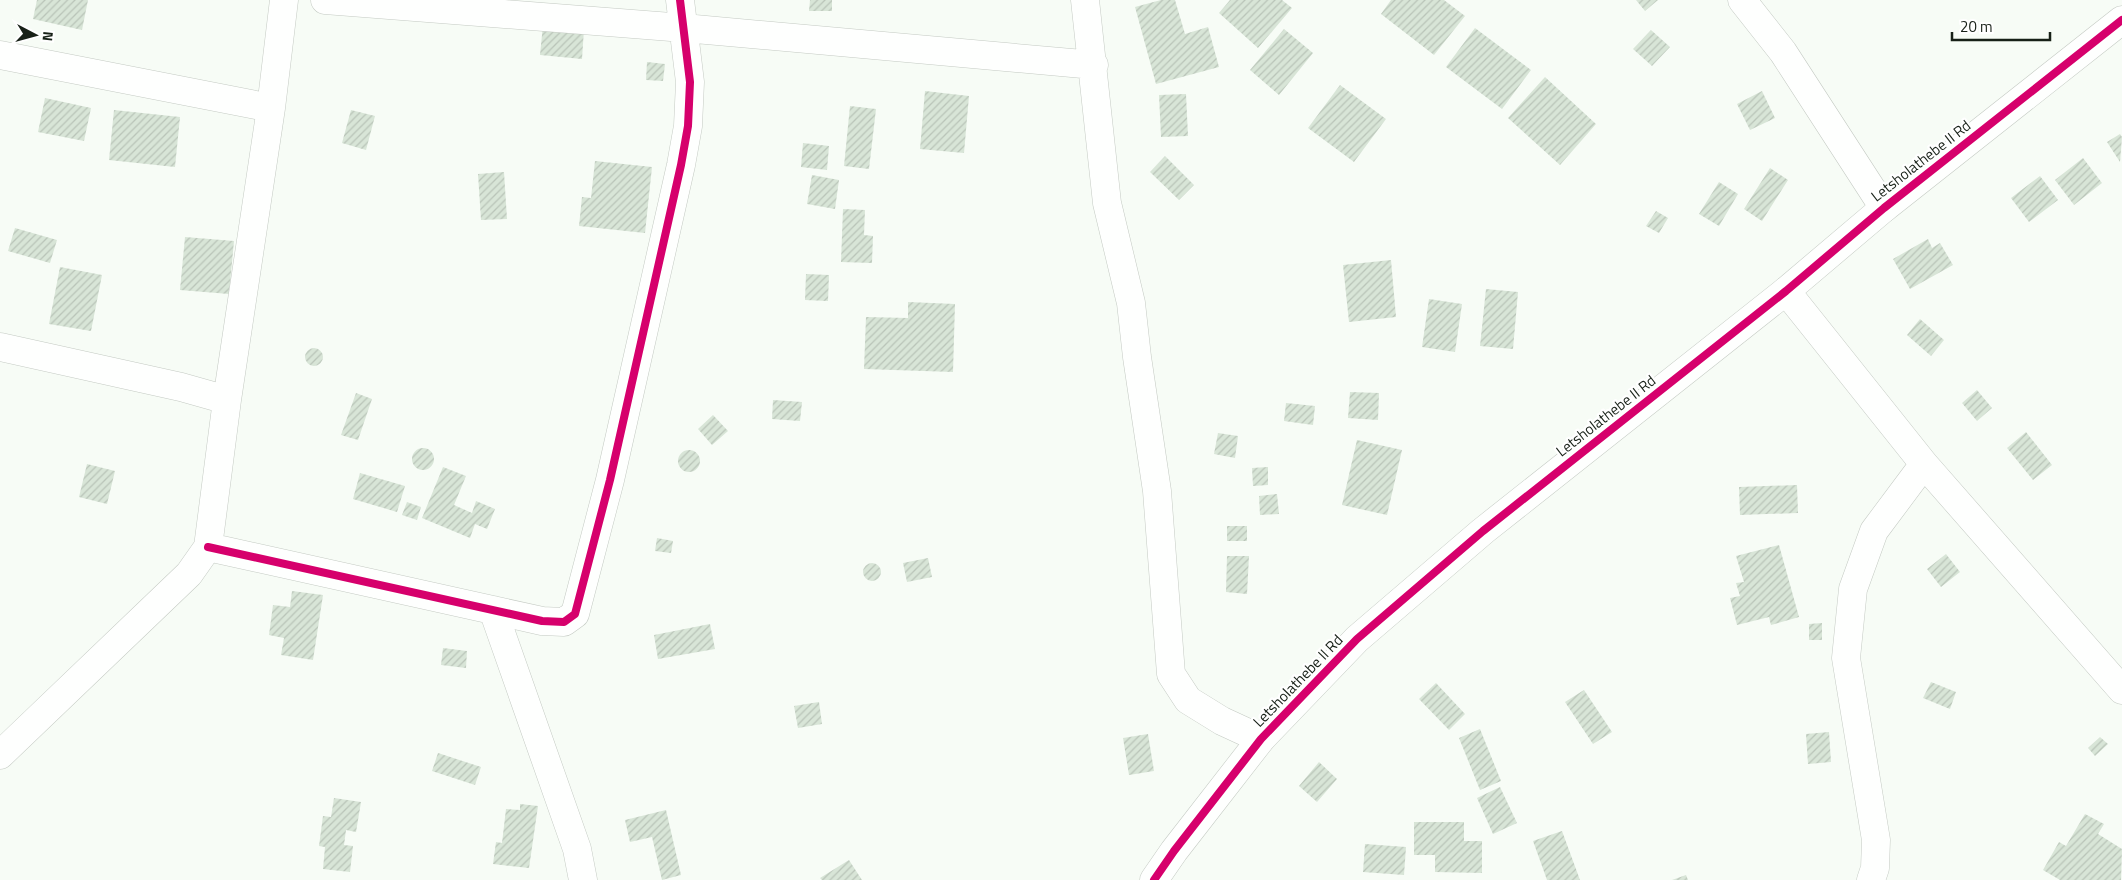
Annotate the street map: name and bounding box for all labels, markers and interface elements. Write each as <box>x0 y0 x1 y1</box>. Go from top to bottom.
north arrow <box>10 10 60 60</box>
scale bar <box>1952 10 2050 42</box>
text: 20 m <box>1960 15 1993 38</box>
text: N <box>37 30 59 42</box>
street label: Letsholathebe II Rd <box>1866 114 1976 207</box>
street label: Letsholathebe II Rd <box>1551 369 1661 462</box>
street label: Letsholathebe II Rd <box>1247 629 1348 732</box>

